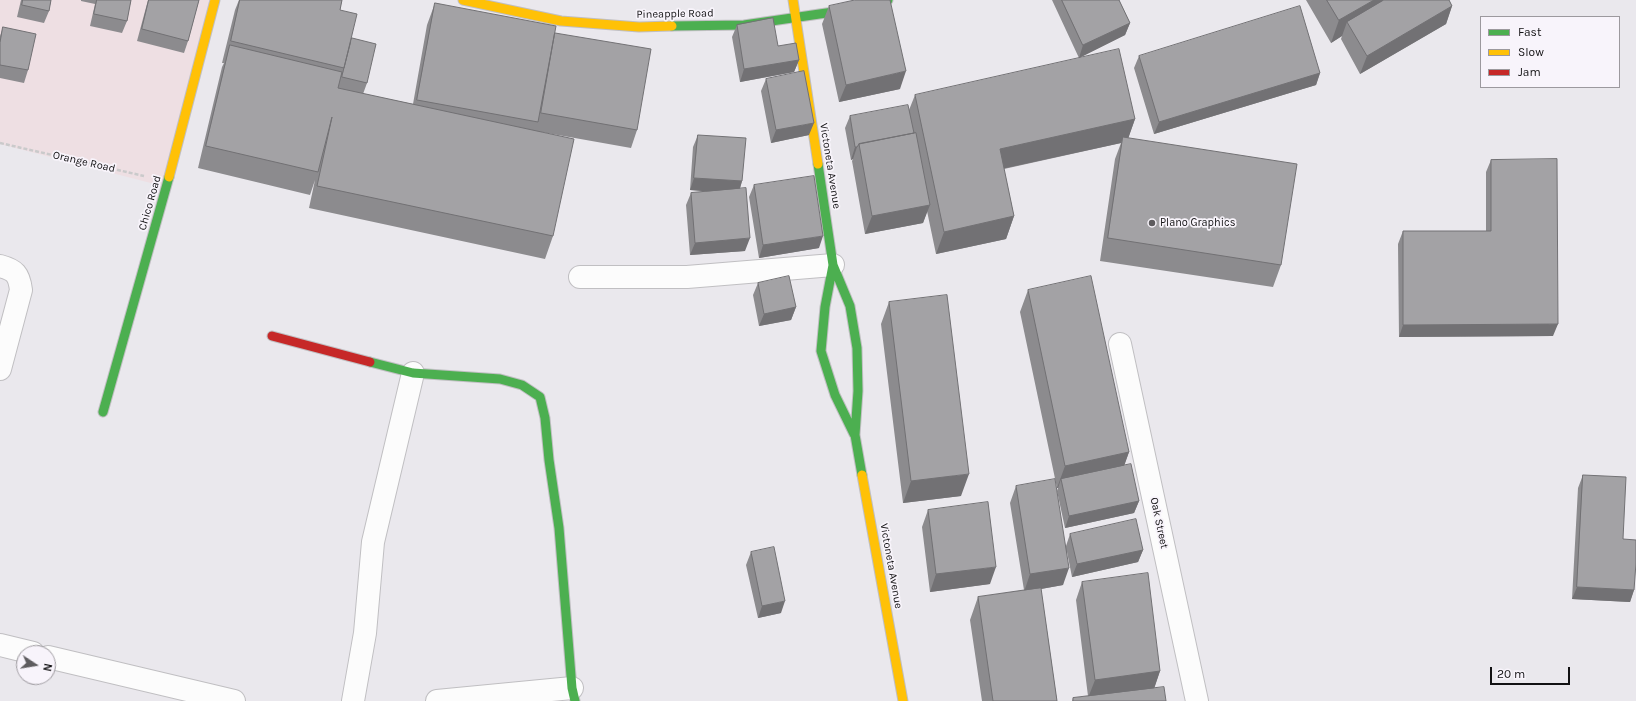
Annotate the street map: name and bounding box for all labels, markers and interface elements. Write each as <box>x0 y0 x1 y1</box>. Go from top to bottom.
street label: Pineapple Road <box>636 7 714 21</box>
legend <box>1480 16 1620 88</box>
text: Fast <box>1518 25 1541 39</box>
text: Slow <box>1518 45 1544 59</box>
text: Jam <box>1518 65 1541 79</box>
street label: Victoneta Avenue <box>817 122 843 210</box>
street label: Orange Road <box>52 148 116 176</box>
street label: Chico Road <box>136 174 164 232</box>
place label: Plano Graphics <box>1160 216 1235 230</box>
marker: Plano Graphics <box>1147 218 1157 228</box>
street label: Oak Street <box>1147 496 1171 550</box>
street label: Victoneta Avenue <box>877 522 905 610</box>
north arrow <box>16 645 56 685</box>
scale bar <box>1492 659 1572 685</box>
text: N <box>40 662 54 673</box>
text: 20 m <box>1497 667 1525 681</box>

